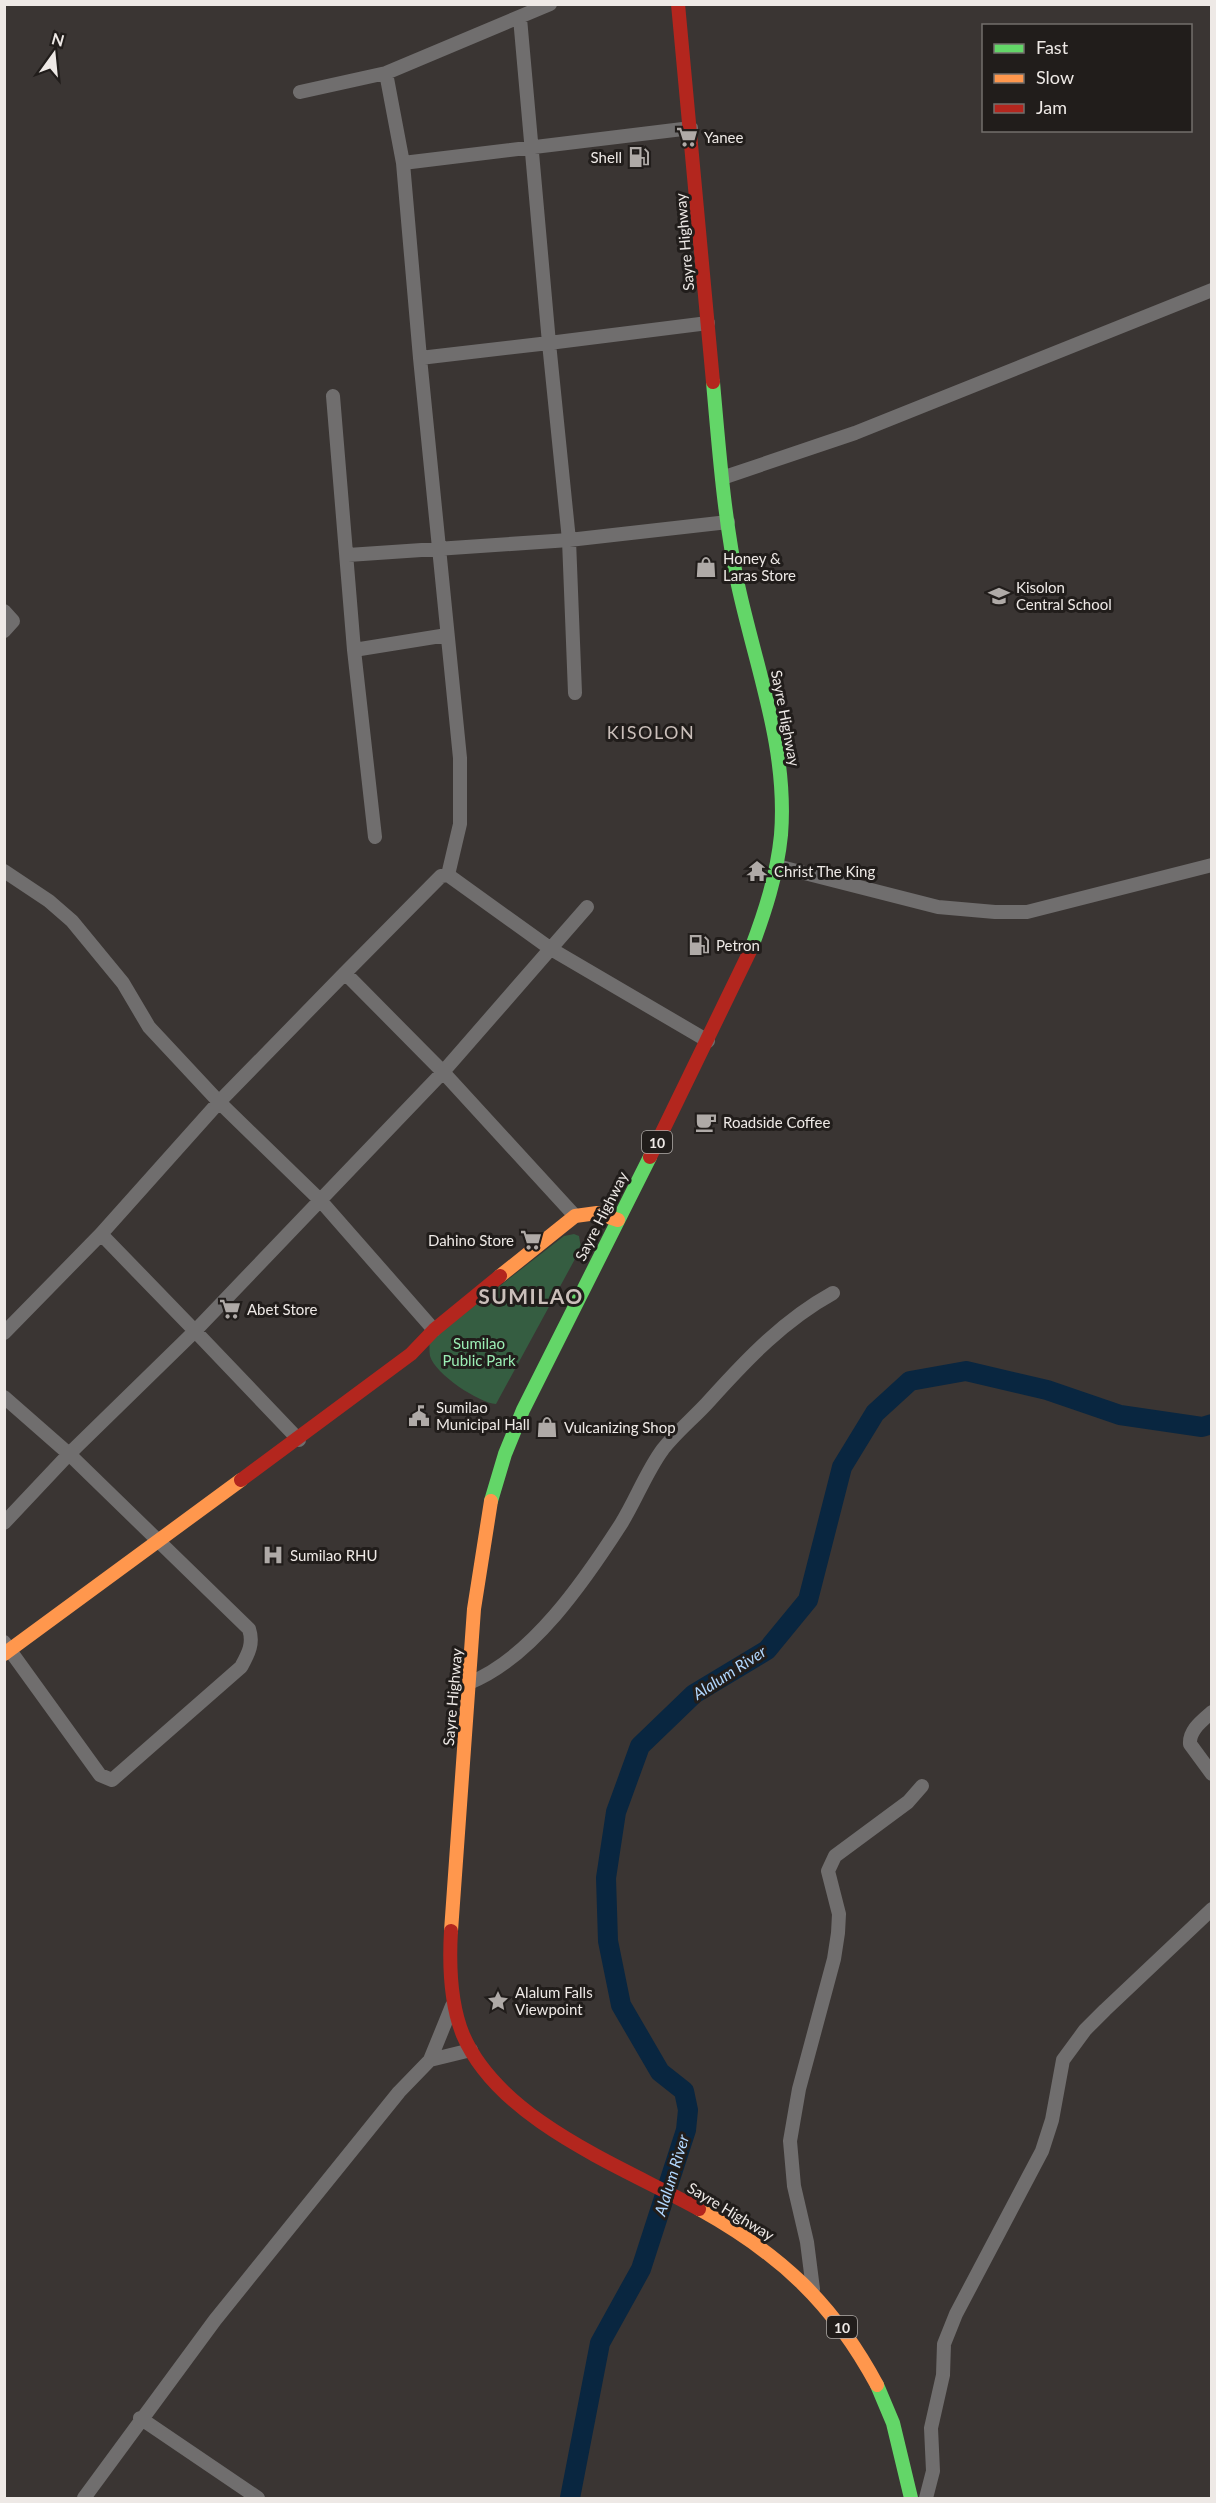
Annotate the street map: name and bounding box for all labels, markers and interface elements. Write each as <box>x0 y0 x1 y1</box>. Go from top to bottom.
north arrow <box>24 24 84 84</box>
legend <box>982 24 1192 132</box>
text: N <box>50 28 66 50</box>
text: Fast <box>1036 36 1069 58</box>
text: Slow <box>1036 66 1074 88</box>
text: Jam <box>1036 96 1067 118</box>
supermarket icon: Yanee <box>675 125 699 149</box>
place label: Yanee <box>704 128 743 146</box>
fuel station icon: Shell <box>627 145 651 169</box>
place label: Shell <box>591 148 622 166</box>
street label: Sayre Highway <box>671 192 697 291</box>
place label: Honey & Laras Store <box>723 549 796 584</box>
shop icon: Honey & Laras Store <box>694 555 718 579</box>
place label: Kisolon Central School <box>1016 578 1112 613</box>
school or university icon: Kisolon Central School <box>987 584 1011 608</box>
street label: Sayre Highway <box>768 668 804 768</box>
district label: KISOLON <box>607 721 695 743</box>
temple icon: Christ The King <box>745 859 769 883</box>
place label: Christ The King <box>774 862 875 880</box>
fuel station icon: Petron <box>687 933 711 957</box>
place label: Petron <box>716 936 760 954</box>
cafe icon: Roadside Coffee <box>694 1110 718 1134</box>
place label: Roadside Coffee <box>723 1113 830 1131</box>
road number: 10 <box>642 1131 672 1153</box>
street label: Sayre Highway <box>571 1168 631 1264</box>
supermarket icon: Dahino Store <box>519 1228 543 1252</box>
place label: Dahino Store <box>428 1231 514 1249</box>
district label: SUMILAO <box>478 1283 584 1308</box>
supermarket icon: Abet Store <box>218 1297 242 1321</box>
place label: Abet Store <box>247 1300 317 1318</box>
park label: Sumilao Public Park <box>442 1334 516 1369</box>
place label: Sumilao Municipal Hall <box>436 1398 530 1433</box>
public building icon: Sumilao Municipal Hall <box>407 1404 431 1428</box>
shop icon: Vulcanizing Shop <box>535 1415 559 1439</box>
place label: Vulcanizing Shop <box>564 1418 676 1436</box>
hospital icon: Sumilao RHU <box>261 1543 285 1567</box>
place label: Sumilao RHU <box>290 1546 378 1564</box>
water label: Alalum River <box>688 1641 770 1703</box>
street label: Sayre Highway <box>439 1647 465 1746</box>
place label: Alalum Falls Viewpoint <box>515 1983 593 2018</box>
place icon: Alalum Falls Viewpoint <box>486 1989 510 2013</box>
water label: Alalum River <box>649 2132 692 2219</box>
street label: Sayre Highway <box>684 2178 778 2244</box>
road number: 10 <box>827 2316 857 2338</box>

